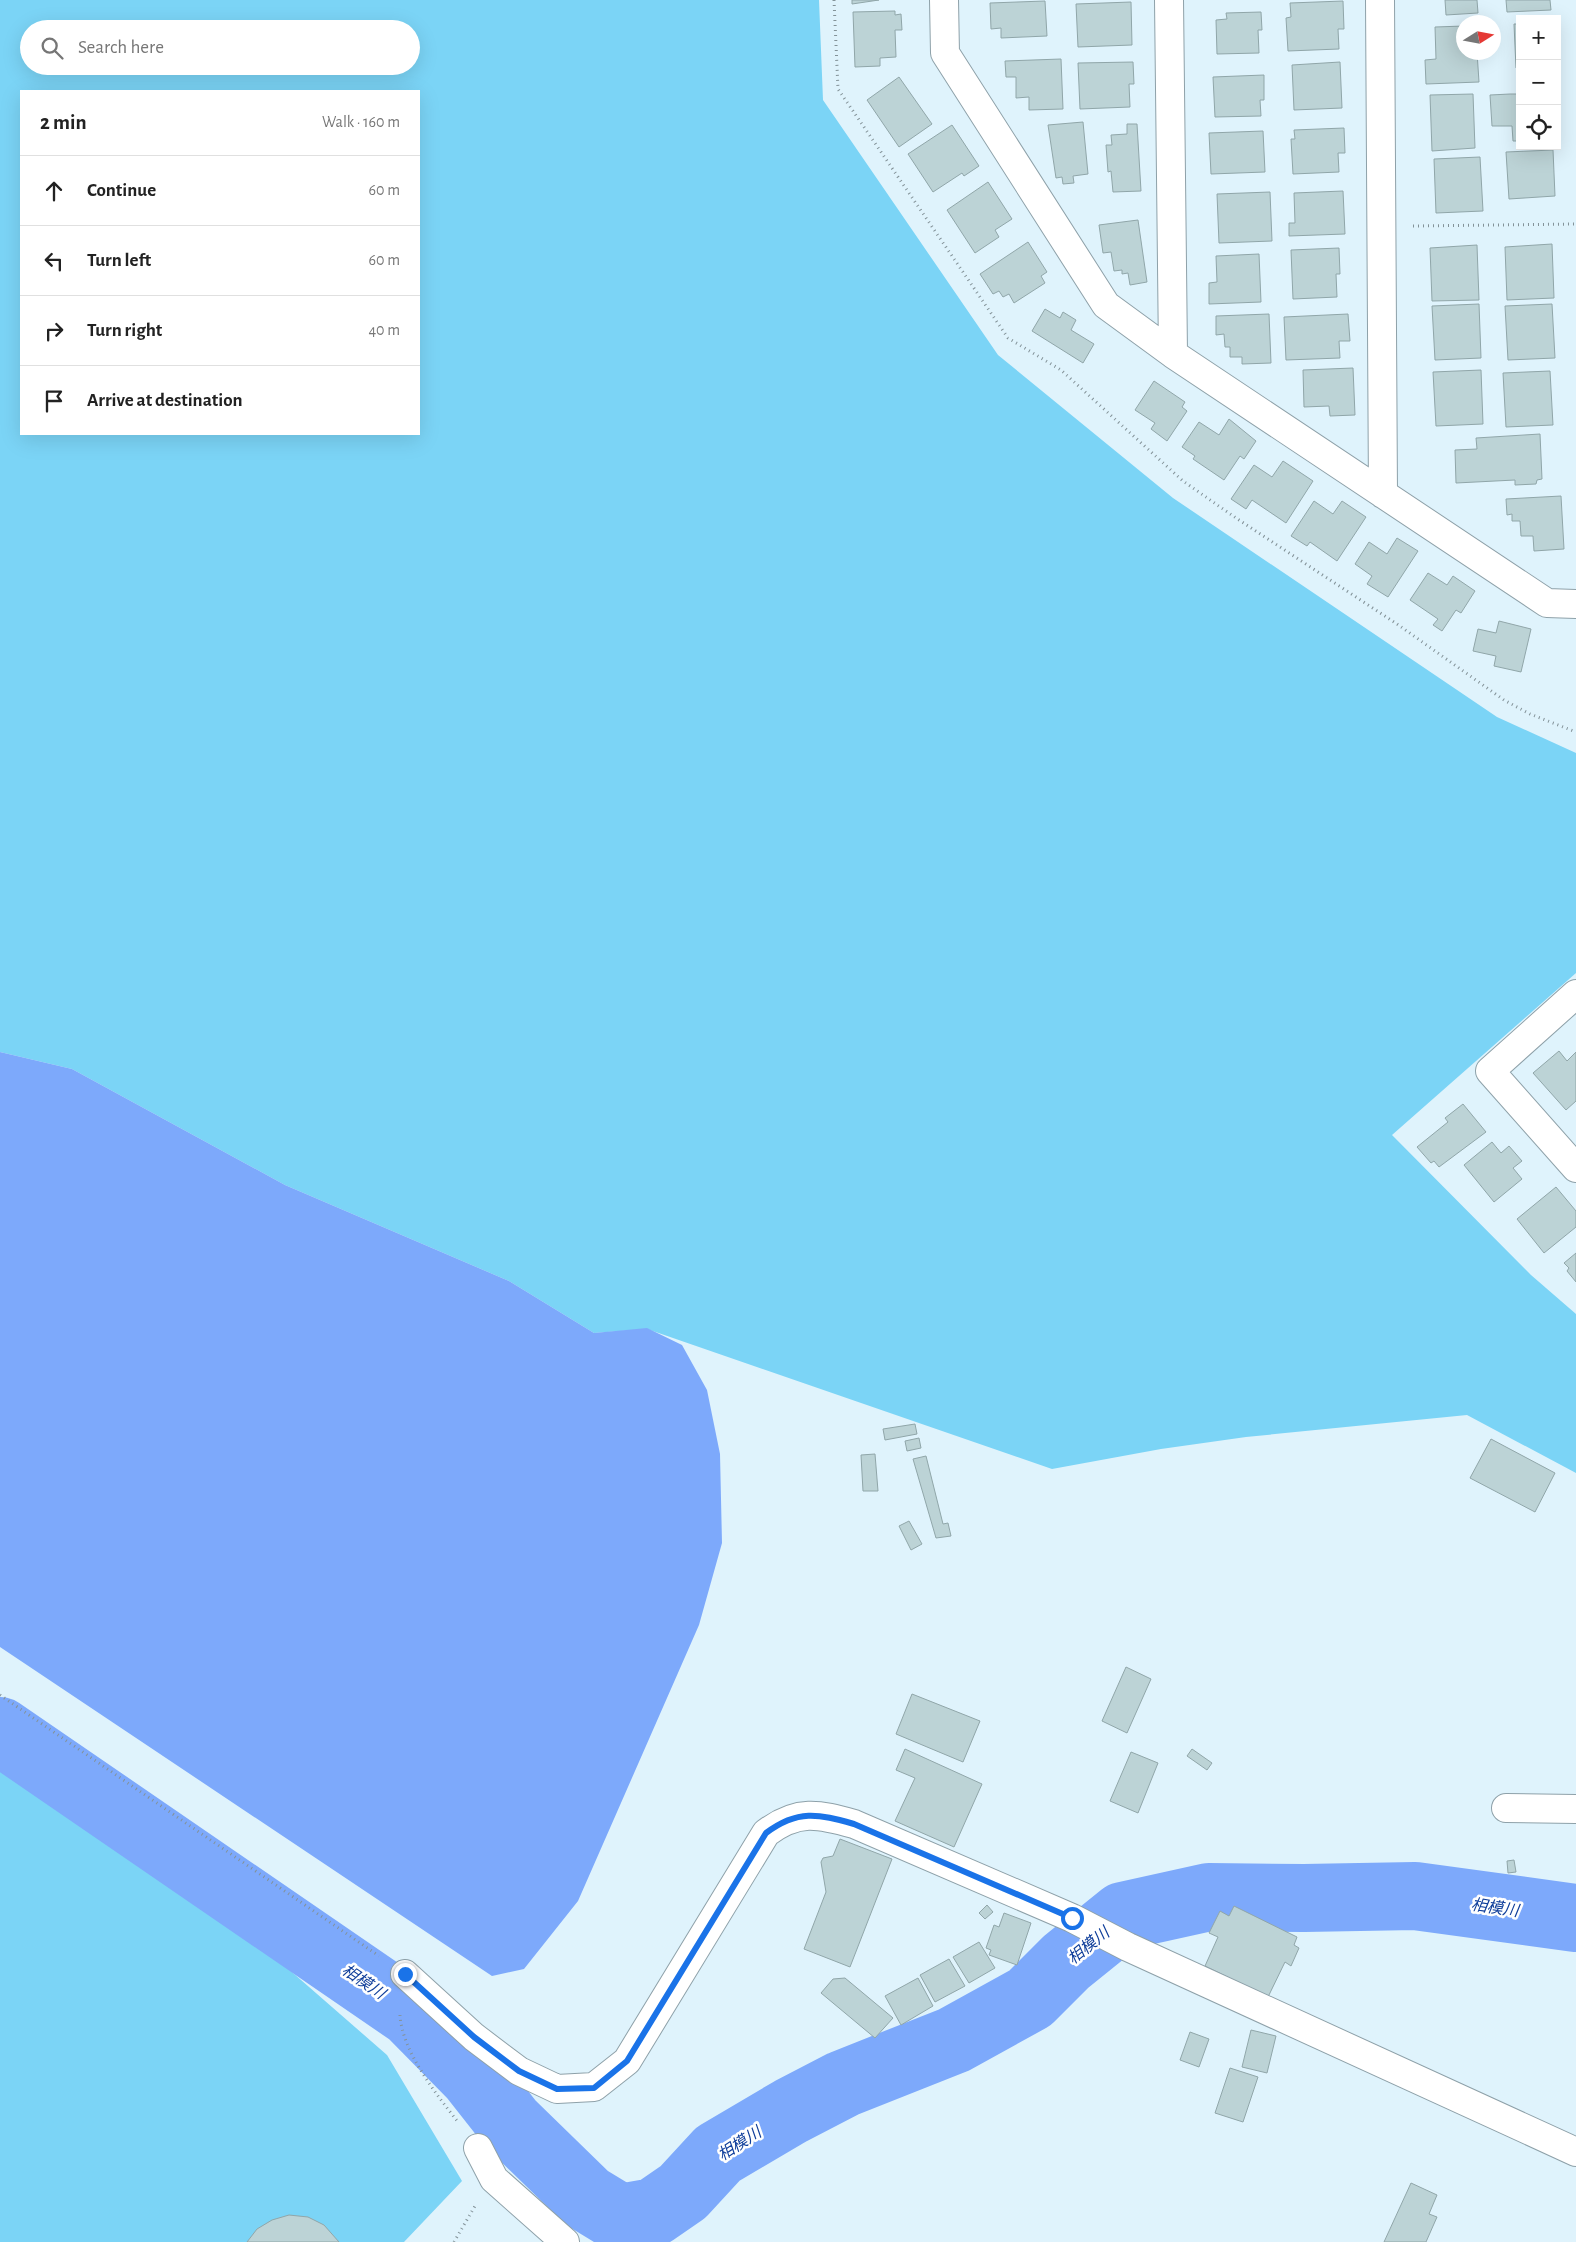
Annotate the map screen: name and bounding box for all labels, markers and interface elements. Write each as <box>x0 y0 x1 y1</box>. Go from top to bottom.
north arrow <box>1456 15 1501 60</box>
map controls <box>1516 15 1561 150</box>
button: + <box>1516 15 1561 60</box>
search box <box>20 20 420 75</box>
icon: search <box>38 34 66 62</box>
text: Search here <box>78 38 164 57</box>
button: − <box>1516 60 1561 105</box>
button: locate <box>1516 105 1561 150</box>
text: 2 min <box>40 112 87 133</box>
text: Walk · 160 m <box>322 114 400 130</box>
icon: ahead <box>40 177 68 205</box>
text: Continue <box>87 181 156 200</box>
text: 60 m <box>369 182 400 198</box>
icon: left <box>40 247 68 275</box>
text: Turn left <box>87 251 151 270</box>
text: 60 m <box>369 252 400 268</box>
icon: right <box>40 317 68 345</box>
text: Turn right <box>87 321 162 340</box>
text: 40 m <box>368 322 400 338</box>
icon: arrive <box>40 387 68 415</box>
text: Arrive at destination <box>87 391 243 410</box>
water label: 相模川 <box>1470 1896 1522 1920</box>
route start <box>1061 1907 1084 1930</box>
water label: 相模川 <box>1064 1922 1114 1967</box>
water label: 相模川 <box>339 1961 390 2003</box>
route end <box>394 1963 417 1986</box>
water label: 相模川 <box>715 2122 766 2164</box>

